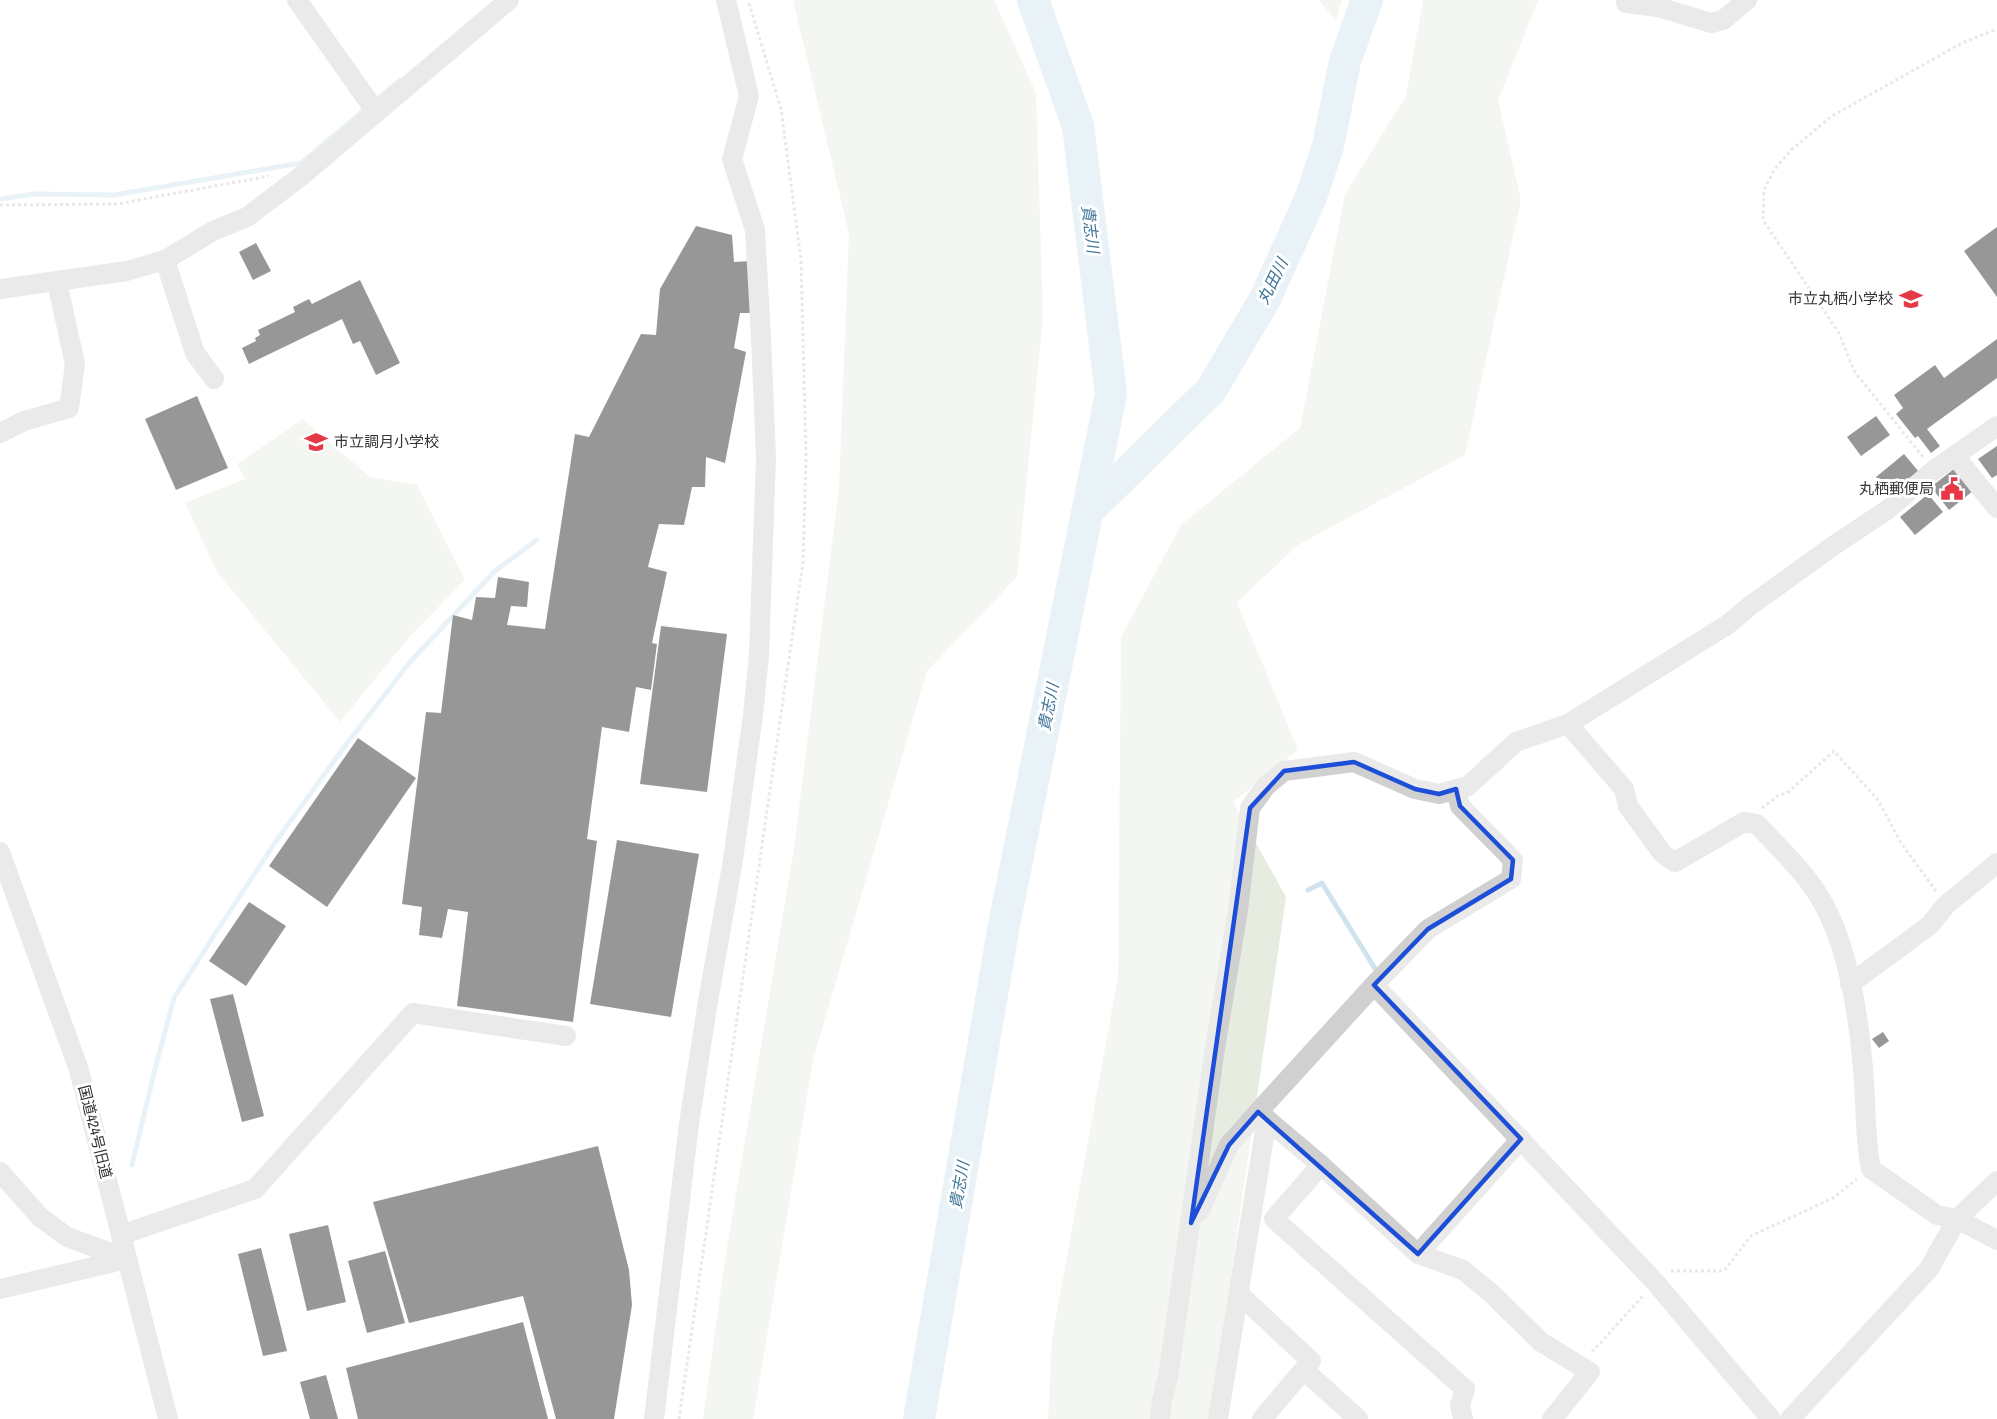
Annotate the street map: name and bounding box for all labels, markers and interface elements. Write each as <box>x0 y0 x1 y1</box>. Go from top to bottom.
water label: 貴志川 <box>1077 204 1105 256</box>
water label: 丸田川 <box>1252 253 1293 307</box>
school or university icon: 市立丸栖小学校 <box>1898 286 1924 312</box>
place label: 市立丸栖小学校 <box>1788 288 1893 309</box>
school or university icon: 市立調月小学校 <box>303 429 329 455</box>
place label: 市立調月小学校 <box>334 431 439 452</box>
public building icon: 丸栖郵便局 <box>1939 476 1965 502</box>
place label: 丸栖郵便局 <box>1859 478 1934 499</box>
water label: 貴志川 <box>1033 679 1064 733</box>
street label: 国道424号旧道 <box>74 1083 117 1181</box>
water label: 貴志川 <box>944 1157 974 1211</box>

